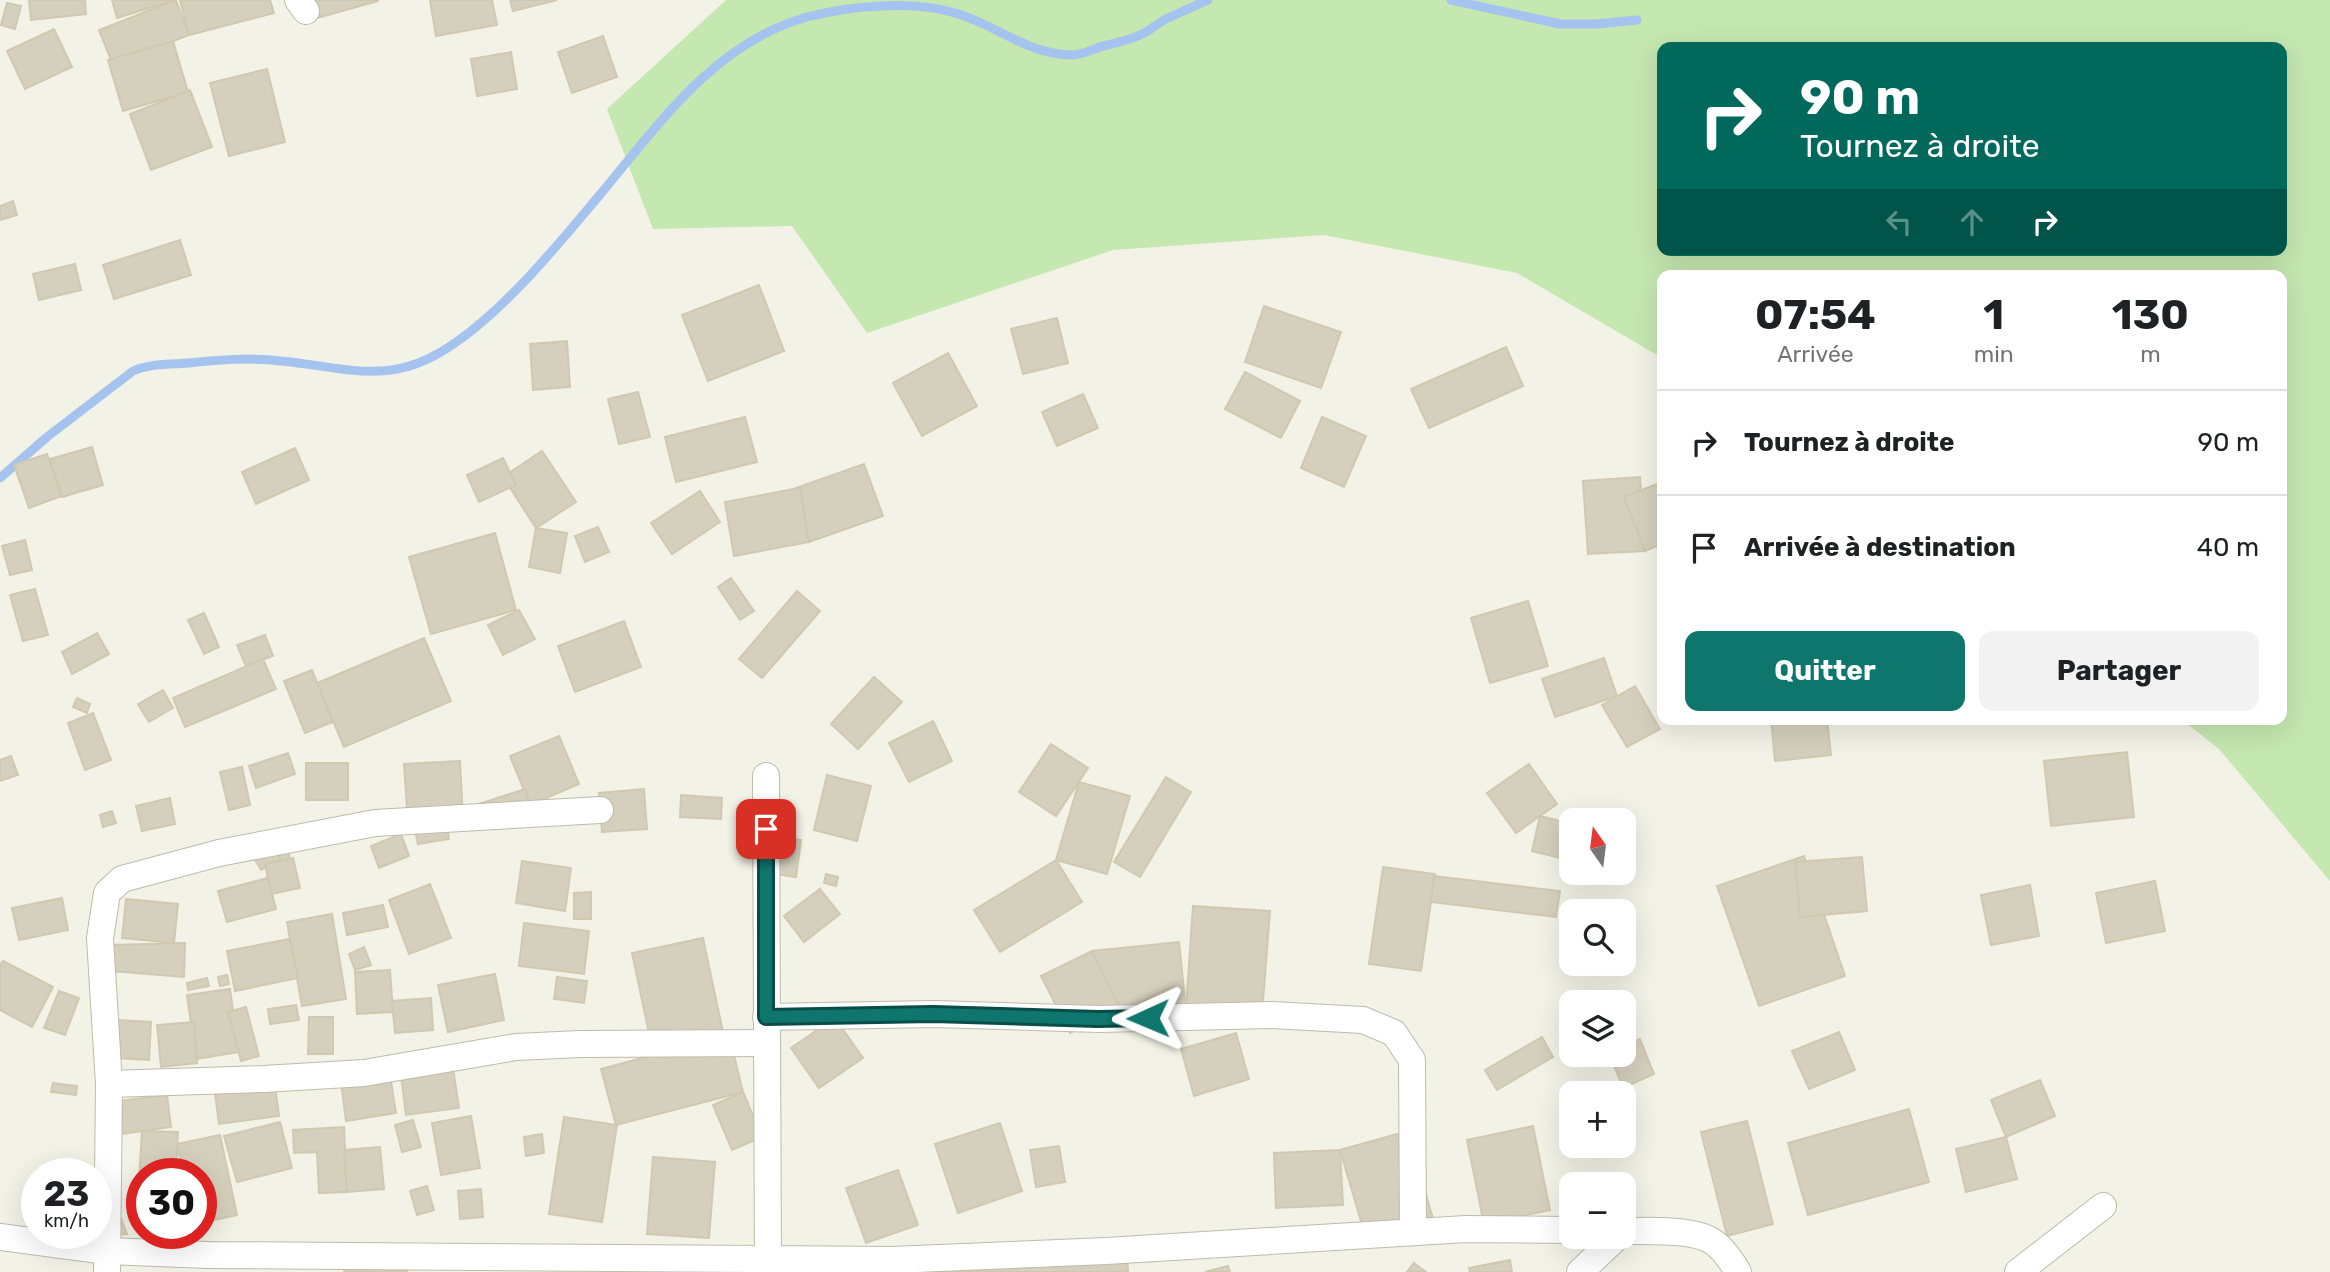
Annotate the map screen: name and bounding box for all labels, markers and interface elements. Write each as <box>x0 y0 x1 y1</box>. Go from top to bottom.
text: 90 m <box>1800 68 1920 126</box>
icon: right <box>1685 70 1776 161</box>
text: Tournez à droite <box>1800 127 2040 165</box>
icon: left <box>1880 203 1918 241</box>
icon: ahead <box>1953 203 1991 241</box>
icon: right <box>2026 203 2064 241</box>
text: 07:54 <box>1755 290 1876 340</box>
text: 1 <box>1983 290 2004 340</box>
text: 130 <box>2112 290 2189 340</box>
text: Arrivée <box>1777 340 1854 368</box>
text: min <box>1974 340 2014 368</box>
text: m <box>2140 340 2161 368</box>
icon: right <box>1685 424 1723 462</box>
text: Tournez à droite <box>1744 427 1954 458</box>
text: 90 m <box>2198 427 2259 458</box>
icon: arrive <box>1685 529 1723 567</box>
text: Arrivée à destination <box>1744 532 2016 563</box>
text: 40 m <box>2197 532 2259 563</box>
button: Quitter <box>1685 631 1965 711</box>
button: Partager <box>1979 631 2259 711</box>
pin <box>736 799 796 859</box>
north arrow <box>1559 808 1636 886</box>
map controls <box>1559 808 1636 1249</box>
icon: arrive <box>747 810 785 848</box>
button: search <box>1559 899 1636 976</box>
position arrow <box>1111 981 1185 1055</box>
button: layers <box>1559 990 1636 1067</box>
button: + <box>1559 1081 1636 1158</box>
speed limit sign: 30 <box>126 1158 217 1249</box>
button: − <box>1559 1172 1636 1249</box>
text: 23 <box>44 1173 89 1215</box>
text: km/h <box>44 1210 89 1232</box>

